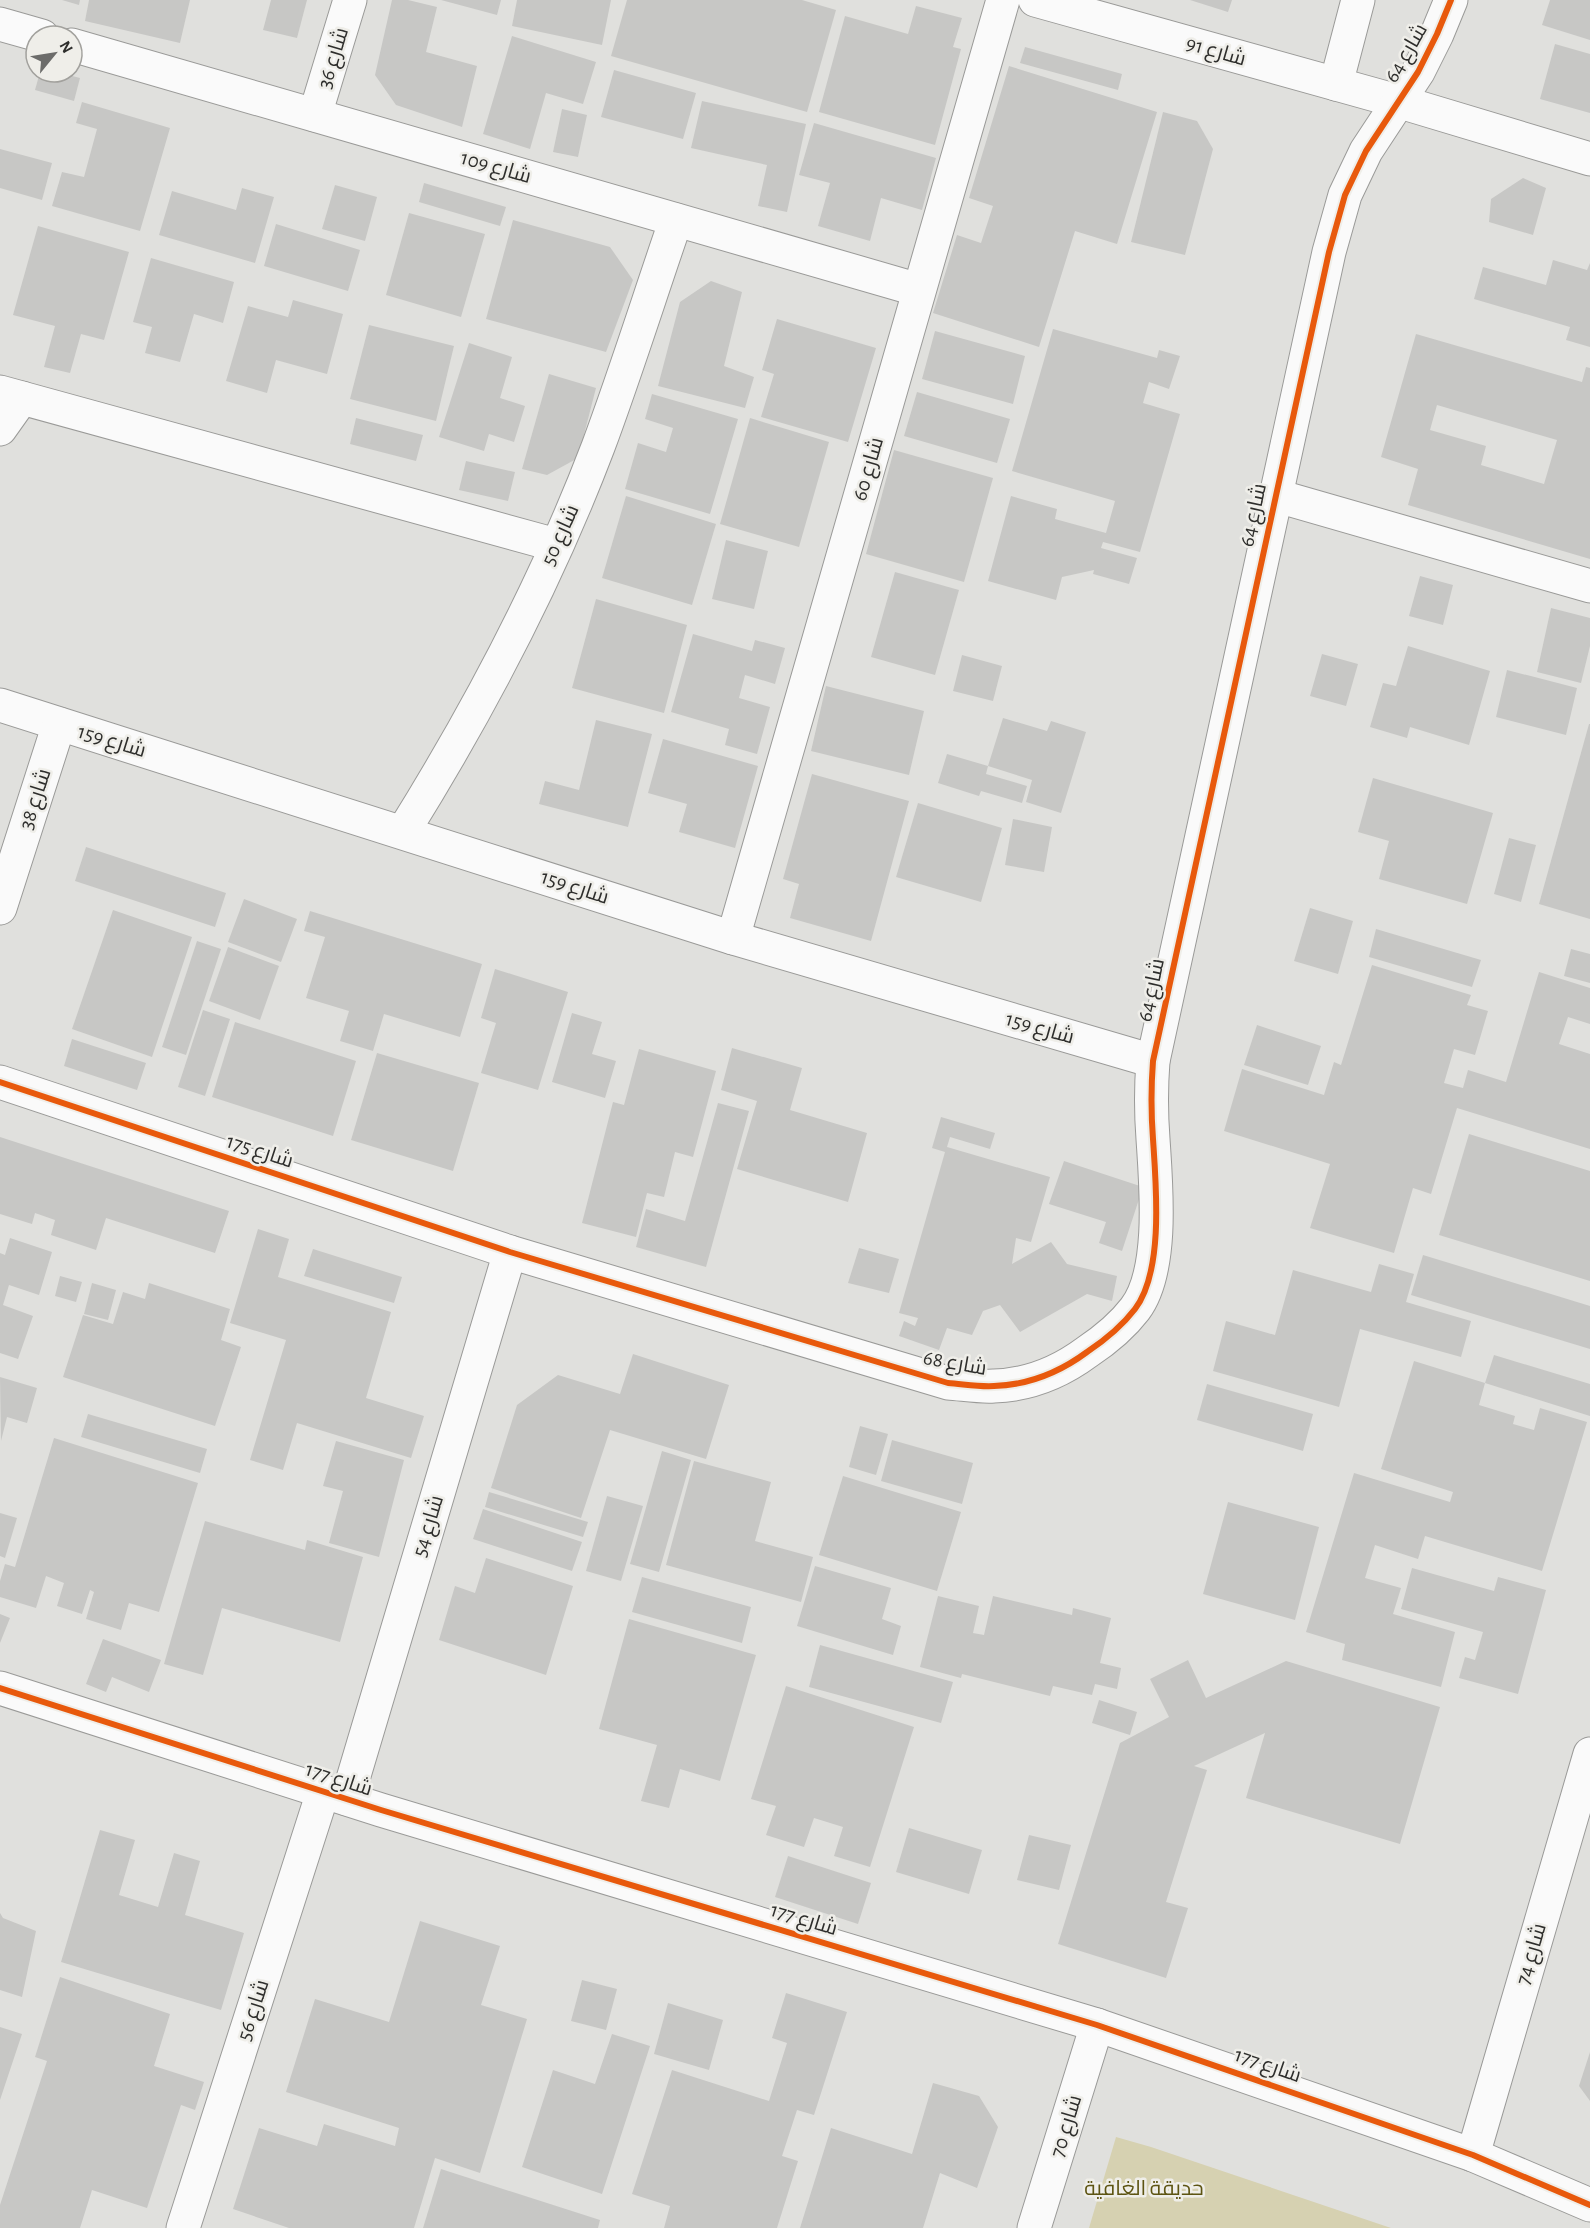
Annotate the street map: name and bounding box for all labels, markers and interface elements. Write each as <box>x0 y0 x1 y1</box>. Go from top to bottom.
street label: شارع 64 <box>1381 20 1434 88</box>
north arrow <box>24 24 84 84</box>
street label: شارع 36 <box>314 25 355 92</box>
street label: شارع 91 <box>1183 32 1248 72</box>
text: N <box>56 38 76 56</box>
street label: شارع 109 <box>458 147 534 190</box>
street label: شارع 60 <box>849 435 890 504</box>
street label: شارع 64 <box>1236 481 1273 549</box>
street label: شارع 50 <box>537 501 585 570</box>
street label: شارع 159 <box>75 721 149 764</box>
street label: شارع 38 <box>15 766 58 833</box>
street label: شارع 159 <box>538 866 612 911</box>
street label: شارع 64 <box>1134 956 1171 1024</box>
street label: شارع 159 <box>1003 1008 1077 1051</box>
street label: شارع 175 <box>223 1130 296 1174</box>
street label: شارع 68 <box>921 1347 988 1382</box>
street label: شارع 54 <box>409 1493 450 1560</box>
street label: شارع 177 <box>302 1758 375 1802</box>
street label: شارع 177 <box>767 1899 840 1942</box>
street label: شارع 74 <box>1512 1921 1553 1988</box>
street label: شارع 56 <box>233 1977 276 2044</box>
street label: شارع 177 <box>1231 2044 1304 2089</box>
street label: شارع 70 <box>1047 2092 1088 2161</box>
park label: حديقة الغافية <box>1084 2178 1204 2199</box>

